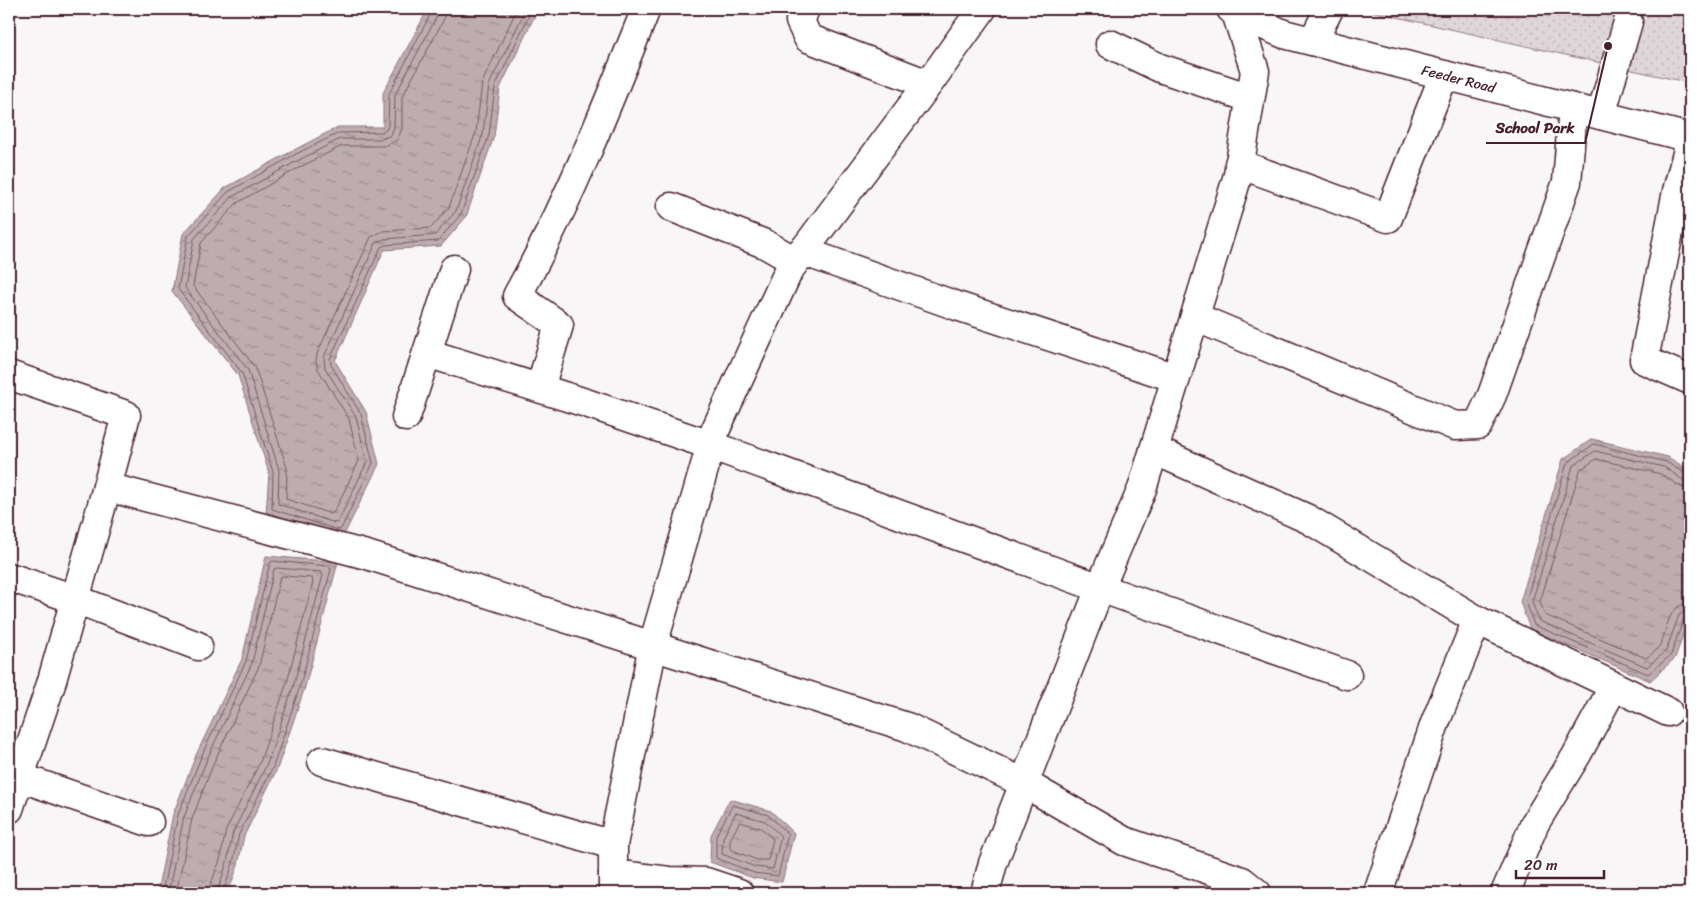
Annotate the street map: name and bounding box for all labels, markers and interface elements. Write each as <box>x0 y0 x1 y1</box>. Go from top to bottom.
street label: Feeder Road <box>1419 57 1500 101</box>
callout: School Park <box>1486 113 1585 143</box>
text: School Park <box>1495 115 1575 141</box>
scale bar <box>1516 847 1604 879</box>
text: 20 m <box>1524 852 1558 878</box>

